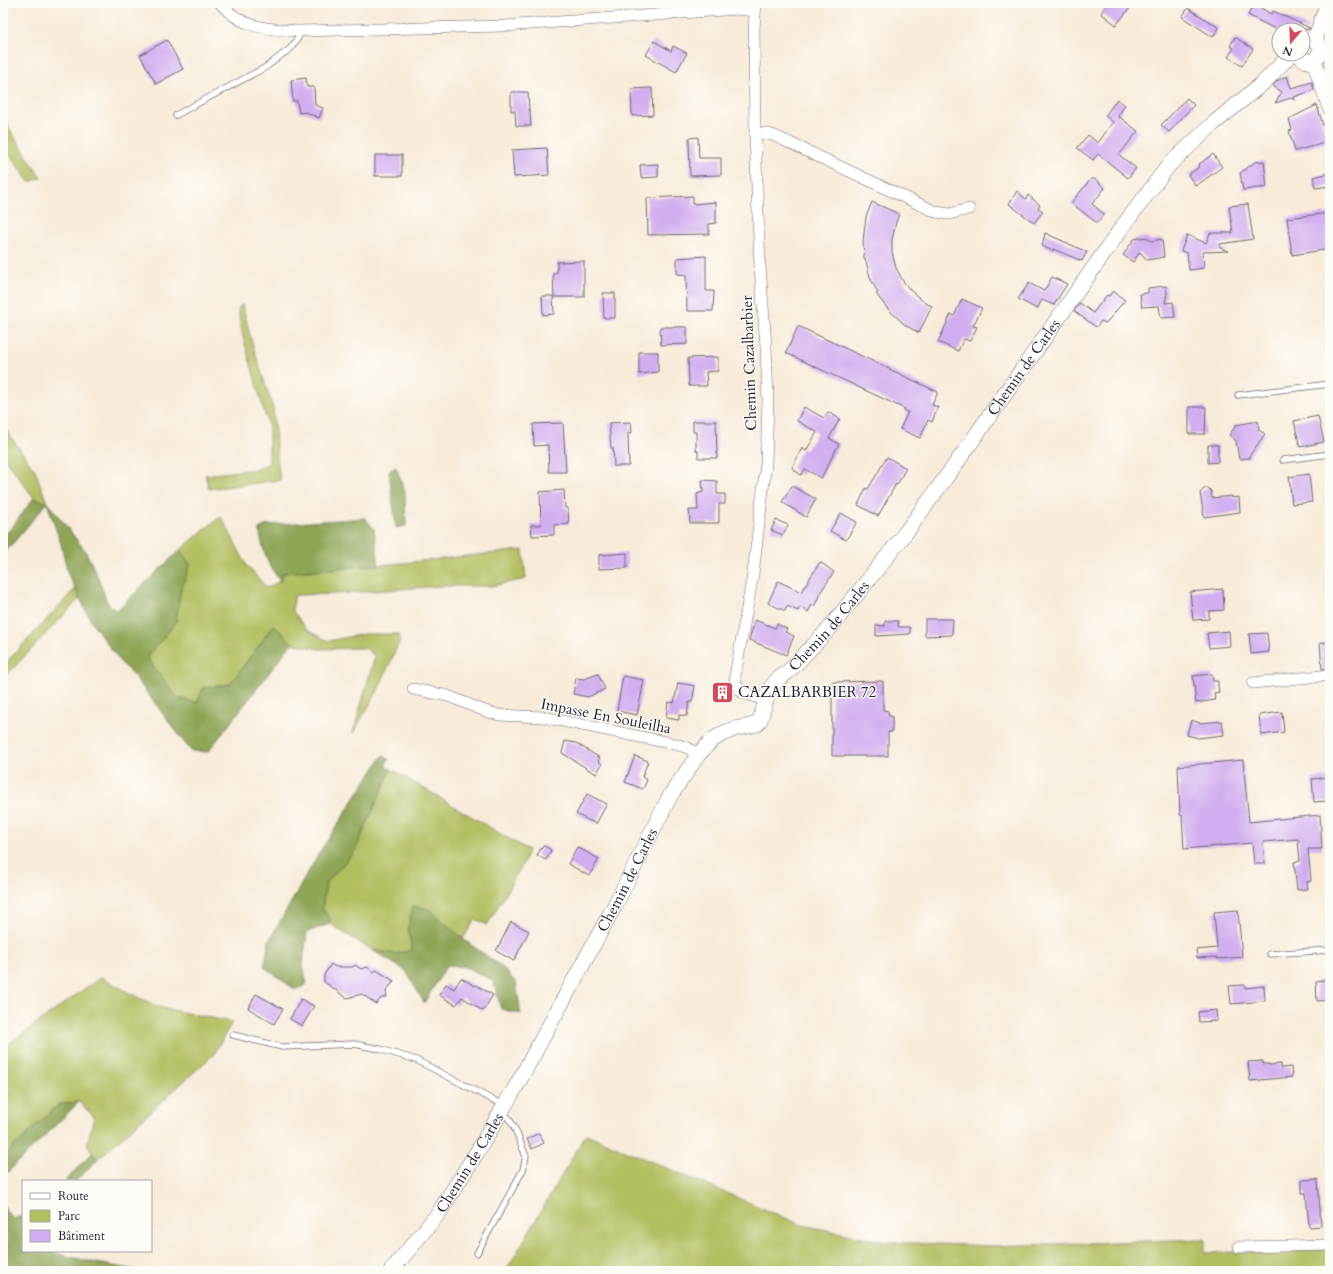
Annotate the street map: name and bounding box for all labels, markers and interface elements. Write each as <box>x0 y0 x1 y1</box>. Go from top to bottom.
north arrow <box>1271 22 1311 62</box>
text: N <box>1281 42 1295 60</box>
street label: Chemin Cazalbarbier <box>737 294 761 431</box>
street label: Chemin de Carles <box>983 315 1065 420</box>
street label: Chemin de Carles <box>784 576 874 675</box>
building icon: CAZALBARBIER 72 <box>709 679 735 705</box>
place label: CAZALBARBIER 72 <box>738 682 877 702</box>
street label: Impasse En Souleilha <box>539 694 673 739</box>
street label: Chemin de Carles <box>592 825 662 935</box>
street label: Chemin de Carles <box>431 1109 508 1217</box>
legend <box>22 1180 152 1252</box>
text: Route <box>58 1188 89 1204</box>
text: Parc <box>58 1208 81 1224</box>
text: Bâtiment <box>58 1228 105 1244</box>

